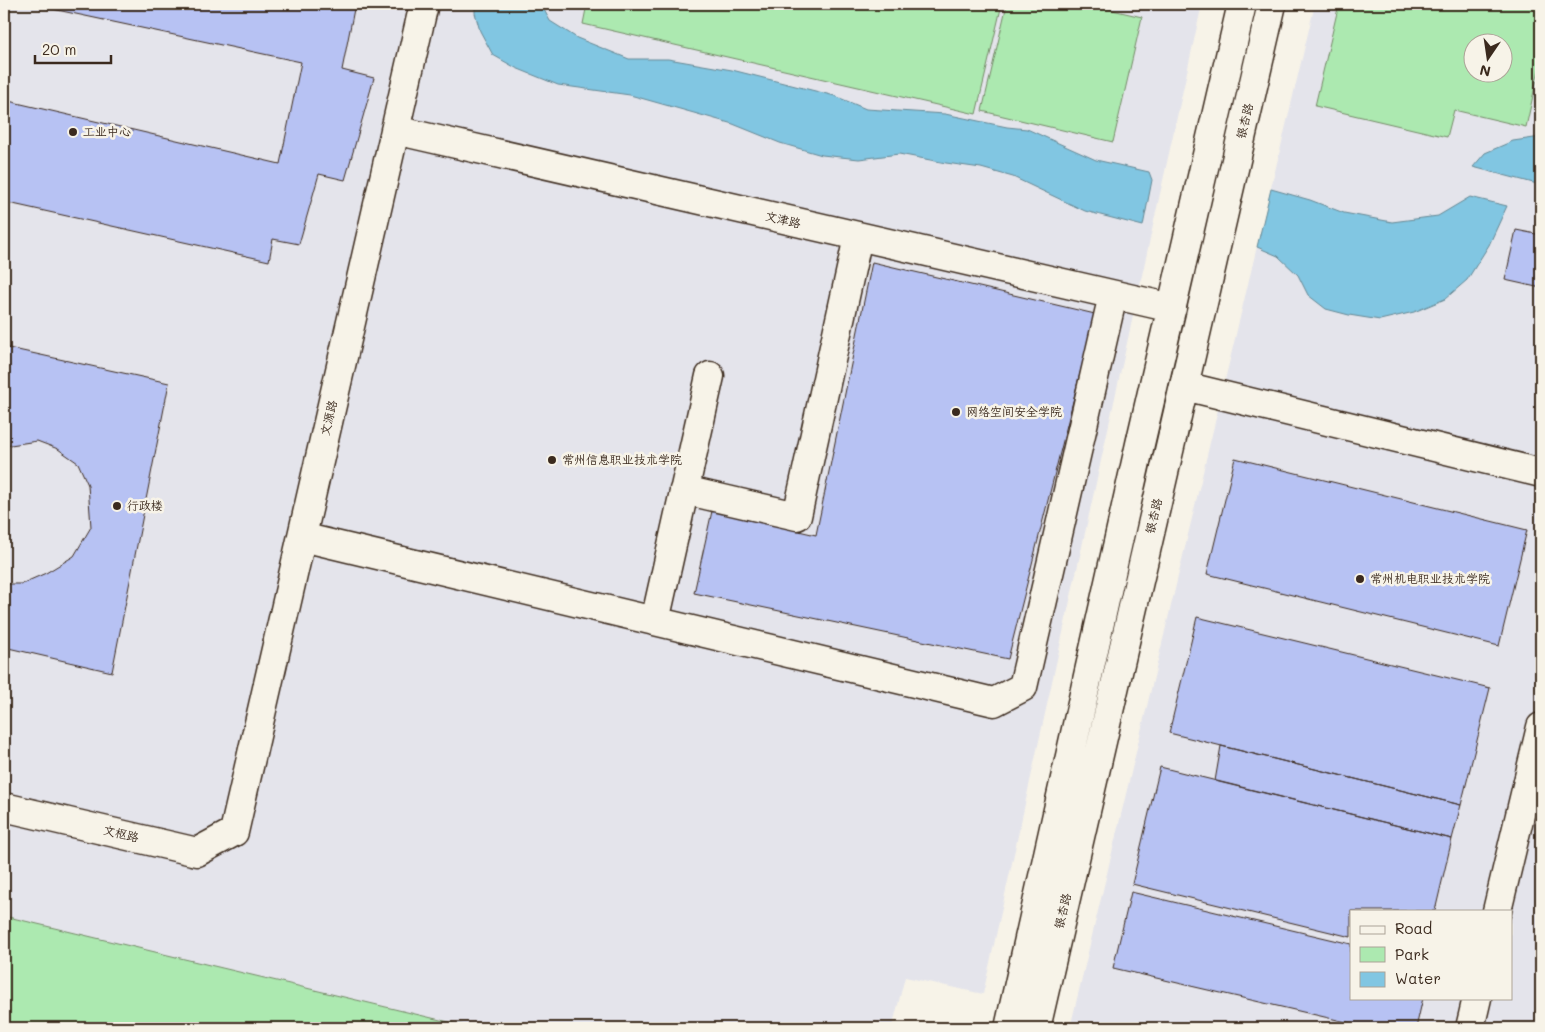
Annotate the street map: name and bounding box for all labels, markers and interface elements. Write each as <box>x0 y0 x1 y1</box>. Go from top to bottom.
scale bar <box>35 32 111 64</box>
north arrow <box>1462 32 1512 82</box>
text: 20 m <box>42 39 76 59</box>
text: N <box>1478 61 1492 82</box>
street label: 银杏路 <box>1232 101 1256 140</box>
place label: 工业中心 <box>83 123 131 139</box>
marker: 工业中心 <box>67 126 79 138</box>
street label: 文津路 <box>764 207 803 231</box>
street label: 文源路 <box>316 398 340 437</box>
place label: 网络空间安全学院 <box>966 403 1062 419</box>
marker: 网络空间安全学院 <box>950 406 962 418</box>
place label: 常州信息职业技术学院 <box>562 451 682 467</box>
marker: 常州信息职业技术学院 <box>546 454 558 466</box>
street label: 银杏路 <box>1141 496 1165 535</box>
place label: 行政楼 <box>127 497 163 513</box>
marker: 行政楼 <box>111 500 123 512</box>
place label: 常州机电职业技术学院 <box>1370 570 1490 586</box>
marker: 常州机电职业技术学院 <box>1354 573 1366 585</box>
street label: 文枢路 <box>102 821 141 845</box>
street label: 银杏路 <box>1050 891 1074 930</box>
legend <box>1350 910 1512 1000</box>
text: Road <box>1395 918 1432 938</box>
text: Park <box>1395 944 1429 964</box>
text: Water <box>1395 968 1441 988</box>

